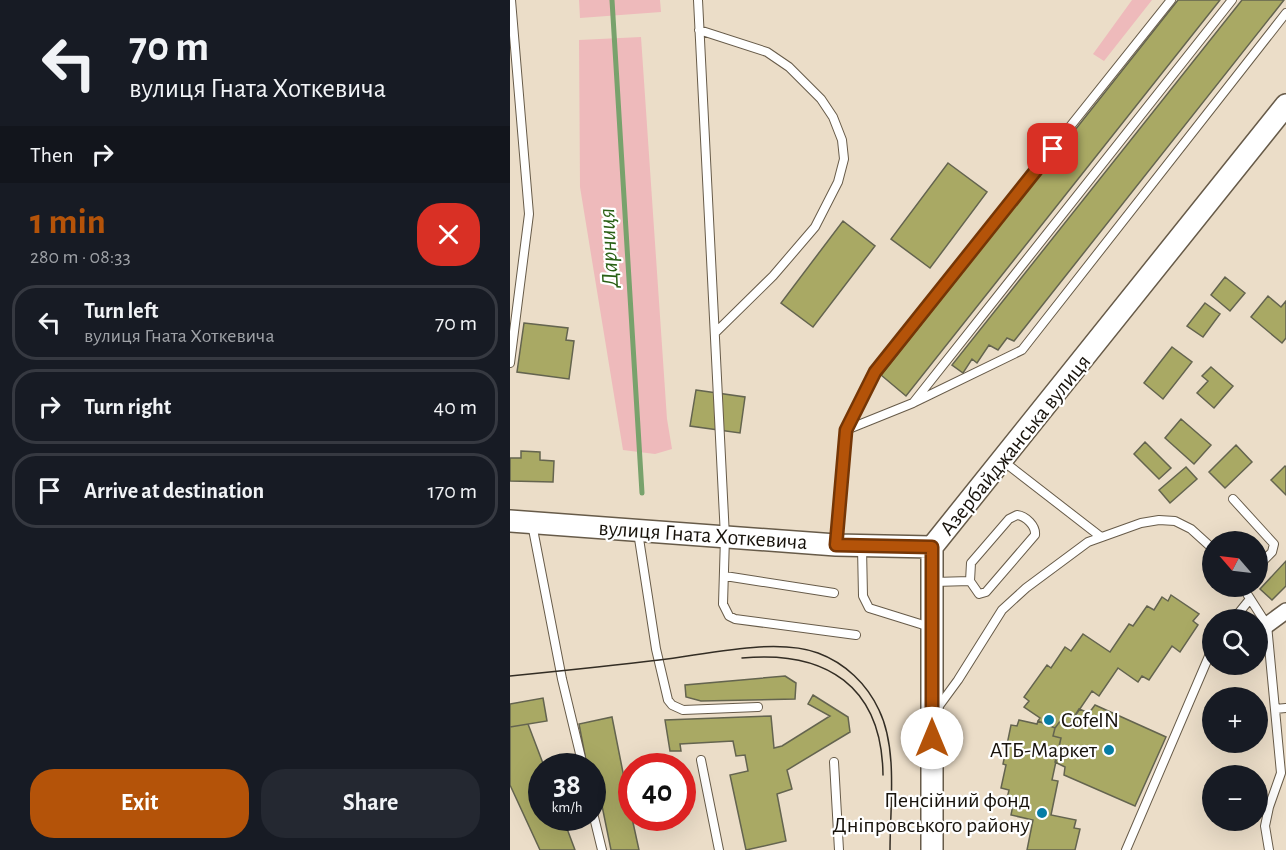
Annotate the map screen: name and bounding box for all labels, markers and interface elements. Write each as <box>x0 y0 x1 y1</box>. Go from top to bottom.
icon: left <box>30 24 108 102</box>
text: 70 m <box>129 26 209 68</box>
text: вулиця Гната Хоткевича <box>129 75 386 102</box>
pin <box>1027 123 1078 174</box>
icon: arrive <box>1036 132 1069 165</box>
icon: right <box>86 138 119 171</box>
text: Then <box>30 144 74 166</box>
button: close <box>417 203 480 266</box>
text: 1 min <box>30 204 106 240</box>
water label: Дарниця <box>595 208 623 289</box>
text: 280 m · 08:33 <box>30 247 131 267</box>
text: Turn left <box>84 300 158 322</box>
icon: left <box>33 306 66 339</box>
text: 70 m <box>435 312 477 334</box>
text: вулиця Гната Хоткевича <box>84 326 275 346</box>
street label: Азербайджанська вулиця <box>935 350 1095 540</box>
icon: right <box>33 390 66 423</box>
text: Turn right <box>84 396 171 418</box>
text: 40 m <box>434 396 477 418</box>
icon: arrive <box>33 474 66 507</box>
text: Arrive at destination <box>84 480 264 502</box>
text: 170 m <box>427 480 477 502</box>
street label: вулиця Гната Хоткевича <box>598 517 808 553</box>
north arrow <box>1202 531 1268 597</box>
map controls <box>1202 531 1268 831</box>
button: search <box>1202 609 1268 675</box>
button: + <box>1202 687 1268 753</box>
position arrow <box>900 706 964 770</box>
place label: CofeIN <box>1061 709 1119 731</box>
marker: CofeIN <box>1042 713 1056 727</box>
place label: АТБ-Маркет <box>990 739 1098 761</box>
marker: АТБ-Маркет <box>1102 743 1116 757</box>
speed limit sign: 40 <box>618 753 696 831</box>
button: − <box>1202 765 1268 831</box>
button: Exit <box>30 769 249 838</box>
button: Share <box>261 769 480 838</box>
text: 38 <box>553 770 581 800</box>
place label: Пенсійний фонд Дніпровського району <box>833 789 1031 836</box>
text: km/h <box>552 800 582 815</box>
marker: Пенсійний фонд Дніпровського району <box>1035 806 1049 820</box>

